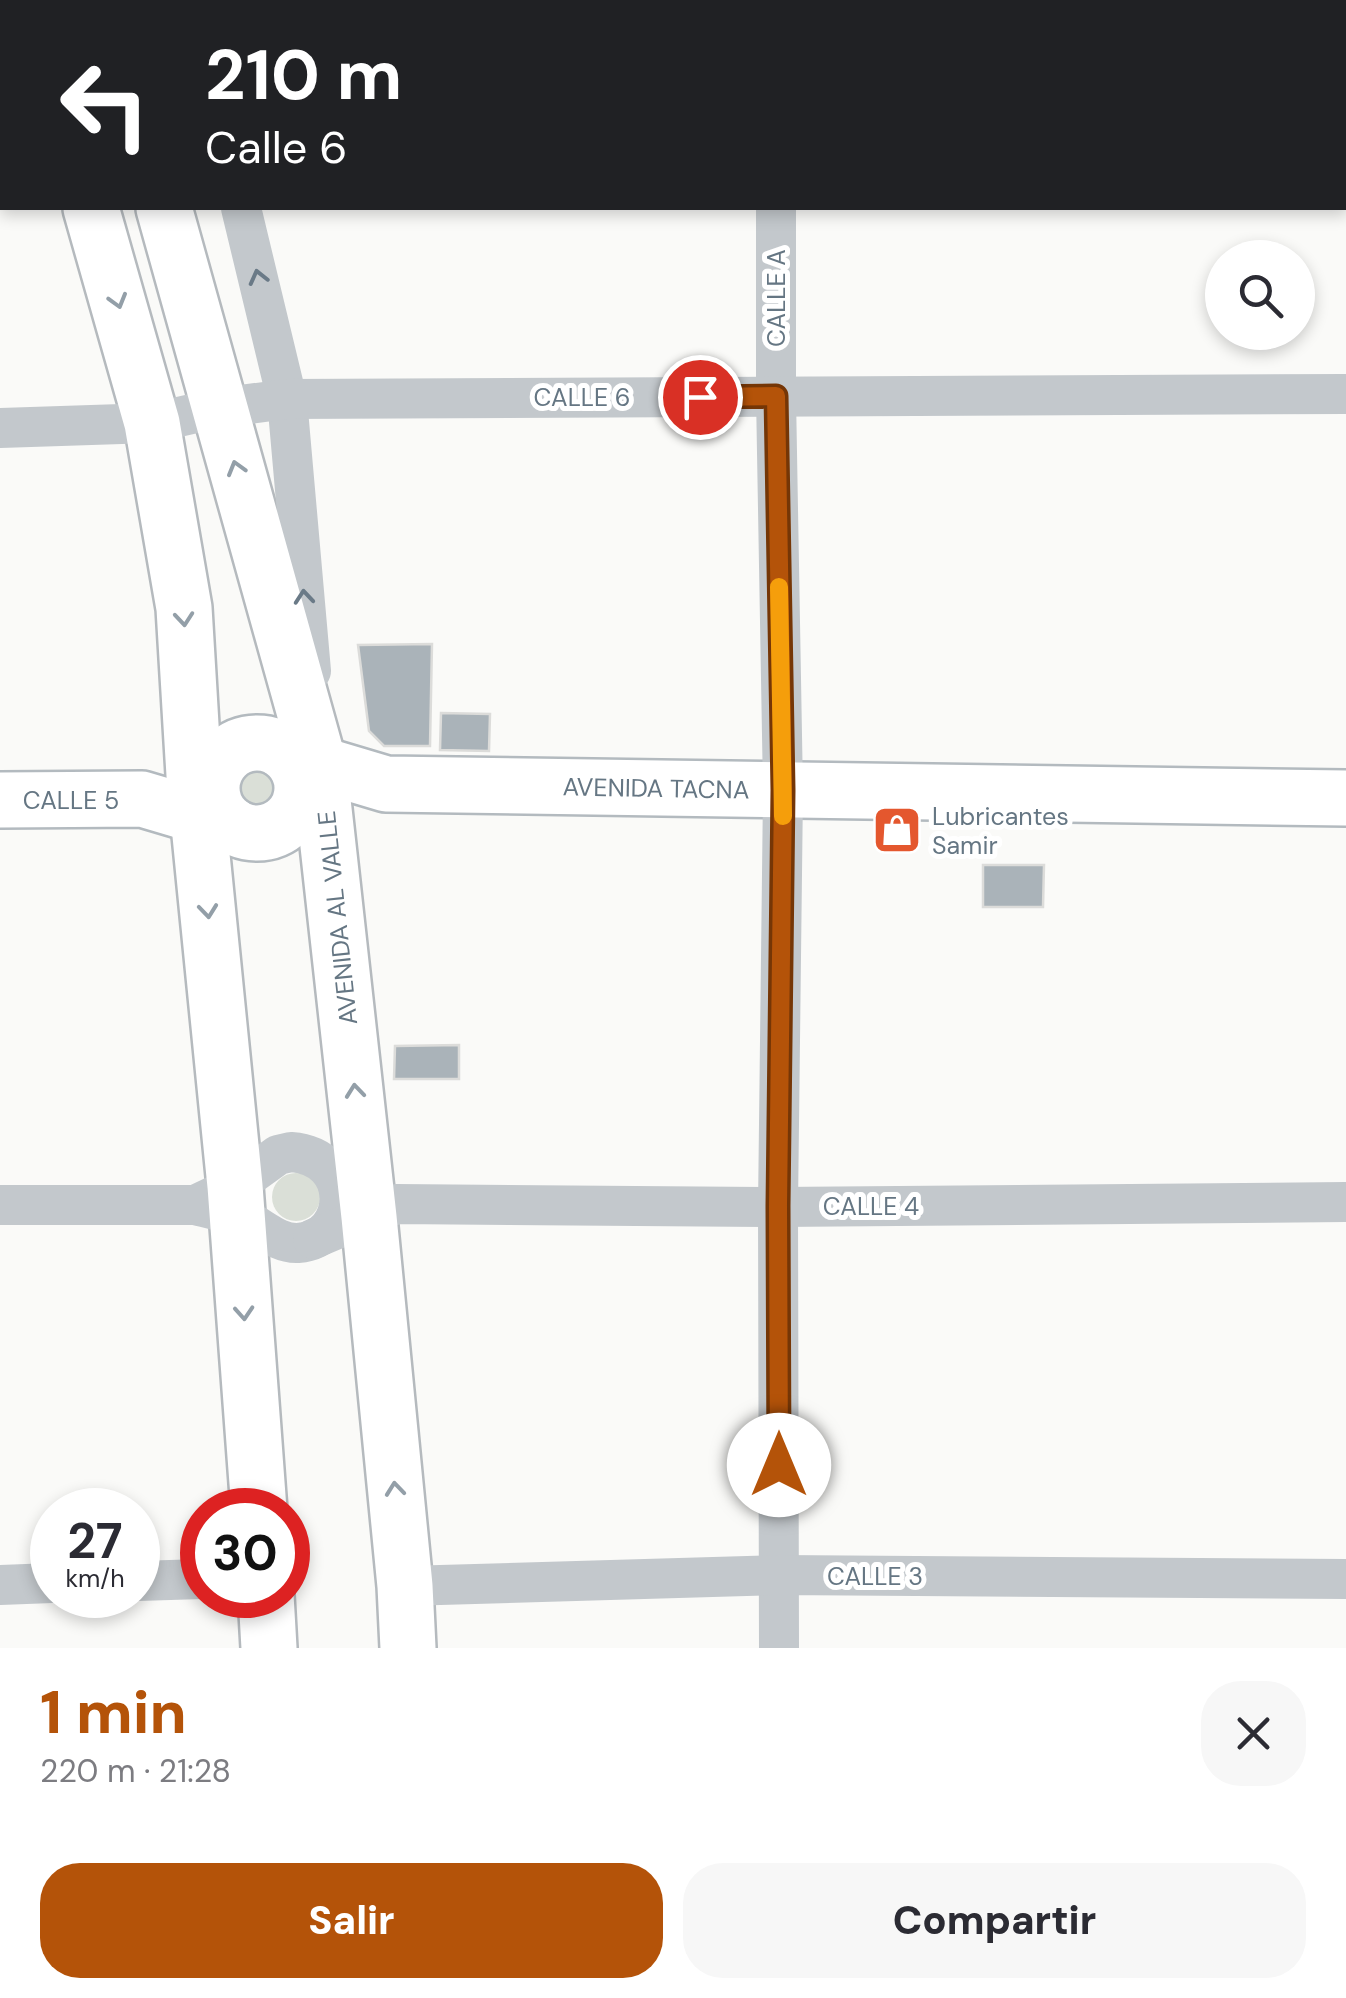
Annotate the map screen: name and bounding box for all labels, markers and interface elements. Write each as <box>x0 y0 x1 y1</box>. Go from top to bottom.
text: 210 m <box>205 30 402 121</box>
icon: left <box>40 40 170 170</box>
text: Calle 6 <box>205 118 348 177</box>
map controls <box>1205 240 1315 350</box>
button: search <box>1205 240 1315 350</box>
street label: CALLE A <box>760 249 793 347</box>
one-way arrow <box>249 269 270 286</box>
one-way arrow <box>106 292 127 309</box>
pin <box>658 355 743 440</box>
icon: arrive <box>673 370 728 425</box>
street label: CALLE 6 <box>534 381 630 414</box>
one-way arrow <box>226 460 247 477</box>
one-way arrow <box>294 589 316 605</box>
one-way arrow <box>173 611 195 627</box>
street label: AVENIDA TACNA <box>562 770 750 807</box>
street label: CALLE 5 <box>23 784 119 817</box>
place label: Lubricantes Samir <box>932 800 1069 862</box>
shop icon: Lubricantes Samir <box>871 804 923 856</box>
street label: AVENIDA AL VALLE <box>310 809 365 1027</box>
one-way arrow <box>197 904 218 920</box>
one-way arrow <box>345 1083 366 1099</box>
street label: CALLE 4 <box>823 1190 919 1223</box>
one-way arrow <box>233 1305 254 1321</box>
position arrow <box>727 1413 831 1517</box>
one-way arrow <box>385 1481 406 1497</box>
speed limit sign: 30 <box>180 1488 310 1618</box>
text: 27 <box>67 1508 123 1574</box>
street label: CALLE 3 <box>827 1560 923 1593</box>
text: km/h <box>65 1562 125 1595</box>
text: 1 min <box>40 1673 187 1752</box>
button: close <box>1201 1681 1306 1786</box>
text: 220 m · 21:28 <box>40 1750 231 1792</box>
button: Salir <box>40 1863 663 1978</box>
button: Compartir <box>683 1863 1306 1978</box>

